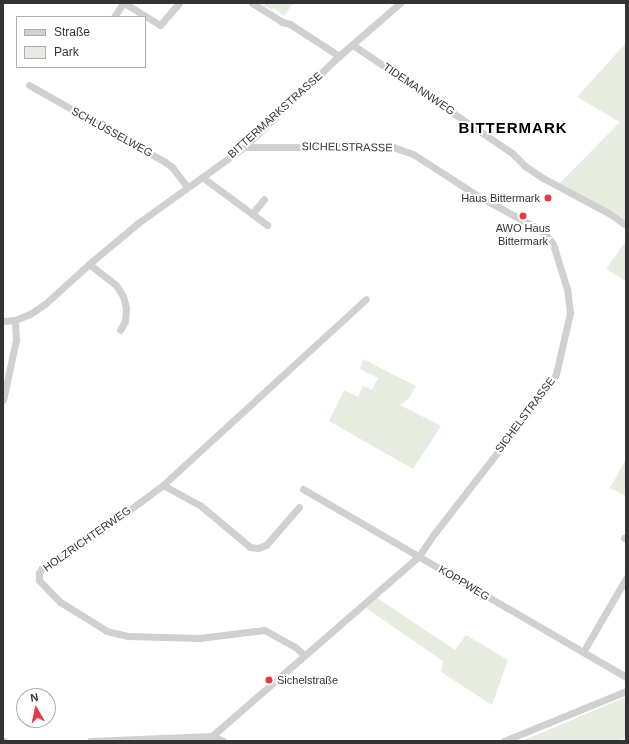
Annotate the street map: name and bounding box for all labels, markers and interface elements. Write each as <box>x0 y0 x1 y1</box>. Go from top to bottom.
legend <box>16 16 146 68</box>
text: Straße <box>54 25 90 39</box>
text: Park <box>54 45 79 59</box>
street label: TIDEMANNWEG <box>381 60 457 118</box>
street label: BITTERMARKSTRASSE <box>225 69 325 161</box>
street label: SCHLÜSSELWEG <box>69 104 155 160</box>
district label: BITTERMARK <box>458 119 568 137</box>
street label: SICHELSTRASSE <box>301 140 393 154</box>
place label: Haus Bittermark <box>461 191 540 205</box>
marker: Haus Bittermark <box>543 193 553 203</box>
marker: AWO Haus Bittermark <box>518 211 528 221</box>
place label: AWO Haus Bittermark <box>496 222 550 248</box>
street label: SICHELSTRASSE <box>492 375 558 455</box>
street label: HOLZRICHTERWEG <box>40 504 134 574</box>
street label: KOPPWEG <box>436 563 492 603</box>
place label: Sichelstraße <box>277 673 338 687</box>
marker: Sichelstraße <box>264 675 274 685</box>
north arrow <box>16 688 56 728</box>
text: N <box>29 691 39 704</box>

